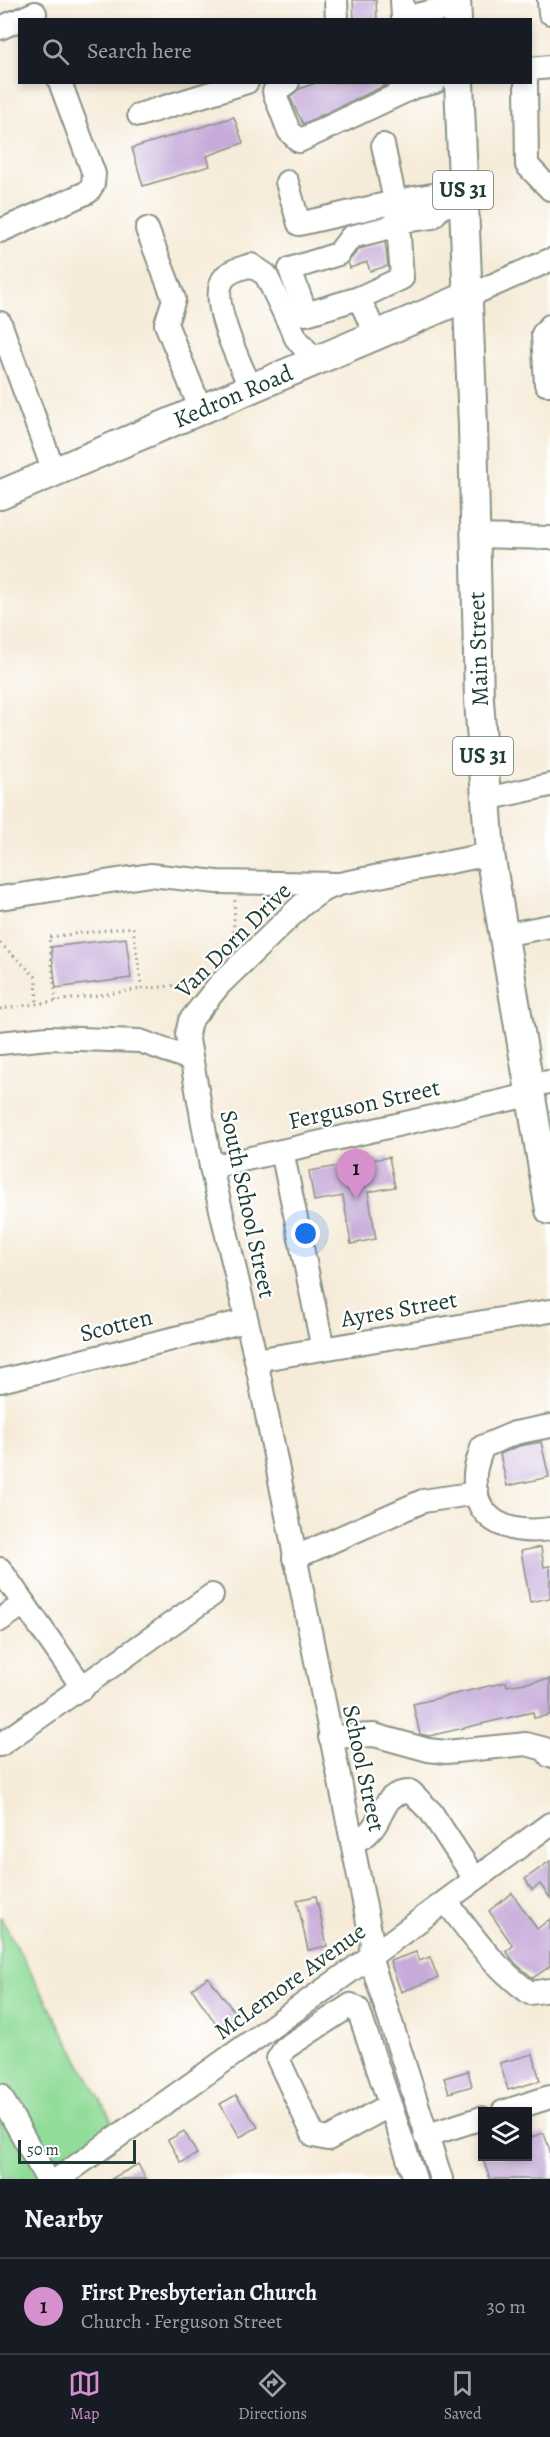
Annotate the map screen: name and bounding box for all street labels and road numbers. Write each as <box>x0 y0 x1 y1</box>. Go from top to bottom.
road number: US 31 <box>433 171 493 209</box>
street label: Kedron Road <box>168 356 298 435</box>
street label: Main Street <box>460 591 496 707</box>
road number: US 31 <box>453 737 513 775</box>
street label: Van Dorn Drive <box>167 875 298 1006</box>
street label: Ferguson Street <box>285 1071 443 1137</box>
street label: South School Street <box>212 1107 284 1301</box>
street label: Ayres Street <box>337 1283 460 1335</box>
street label: Scotten <box>76 1301 156 1349</box>
street label: School Street <box>335 1702 393 1834</box>
street label: McLemore Avenue <box>208 1915 372 2047</box>

